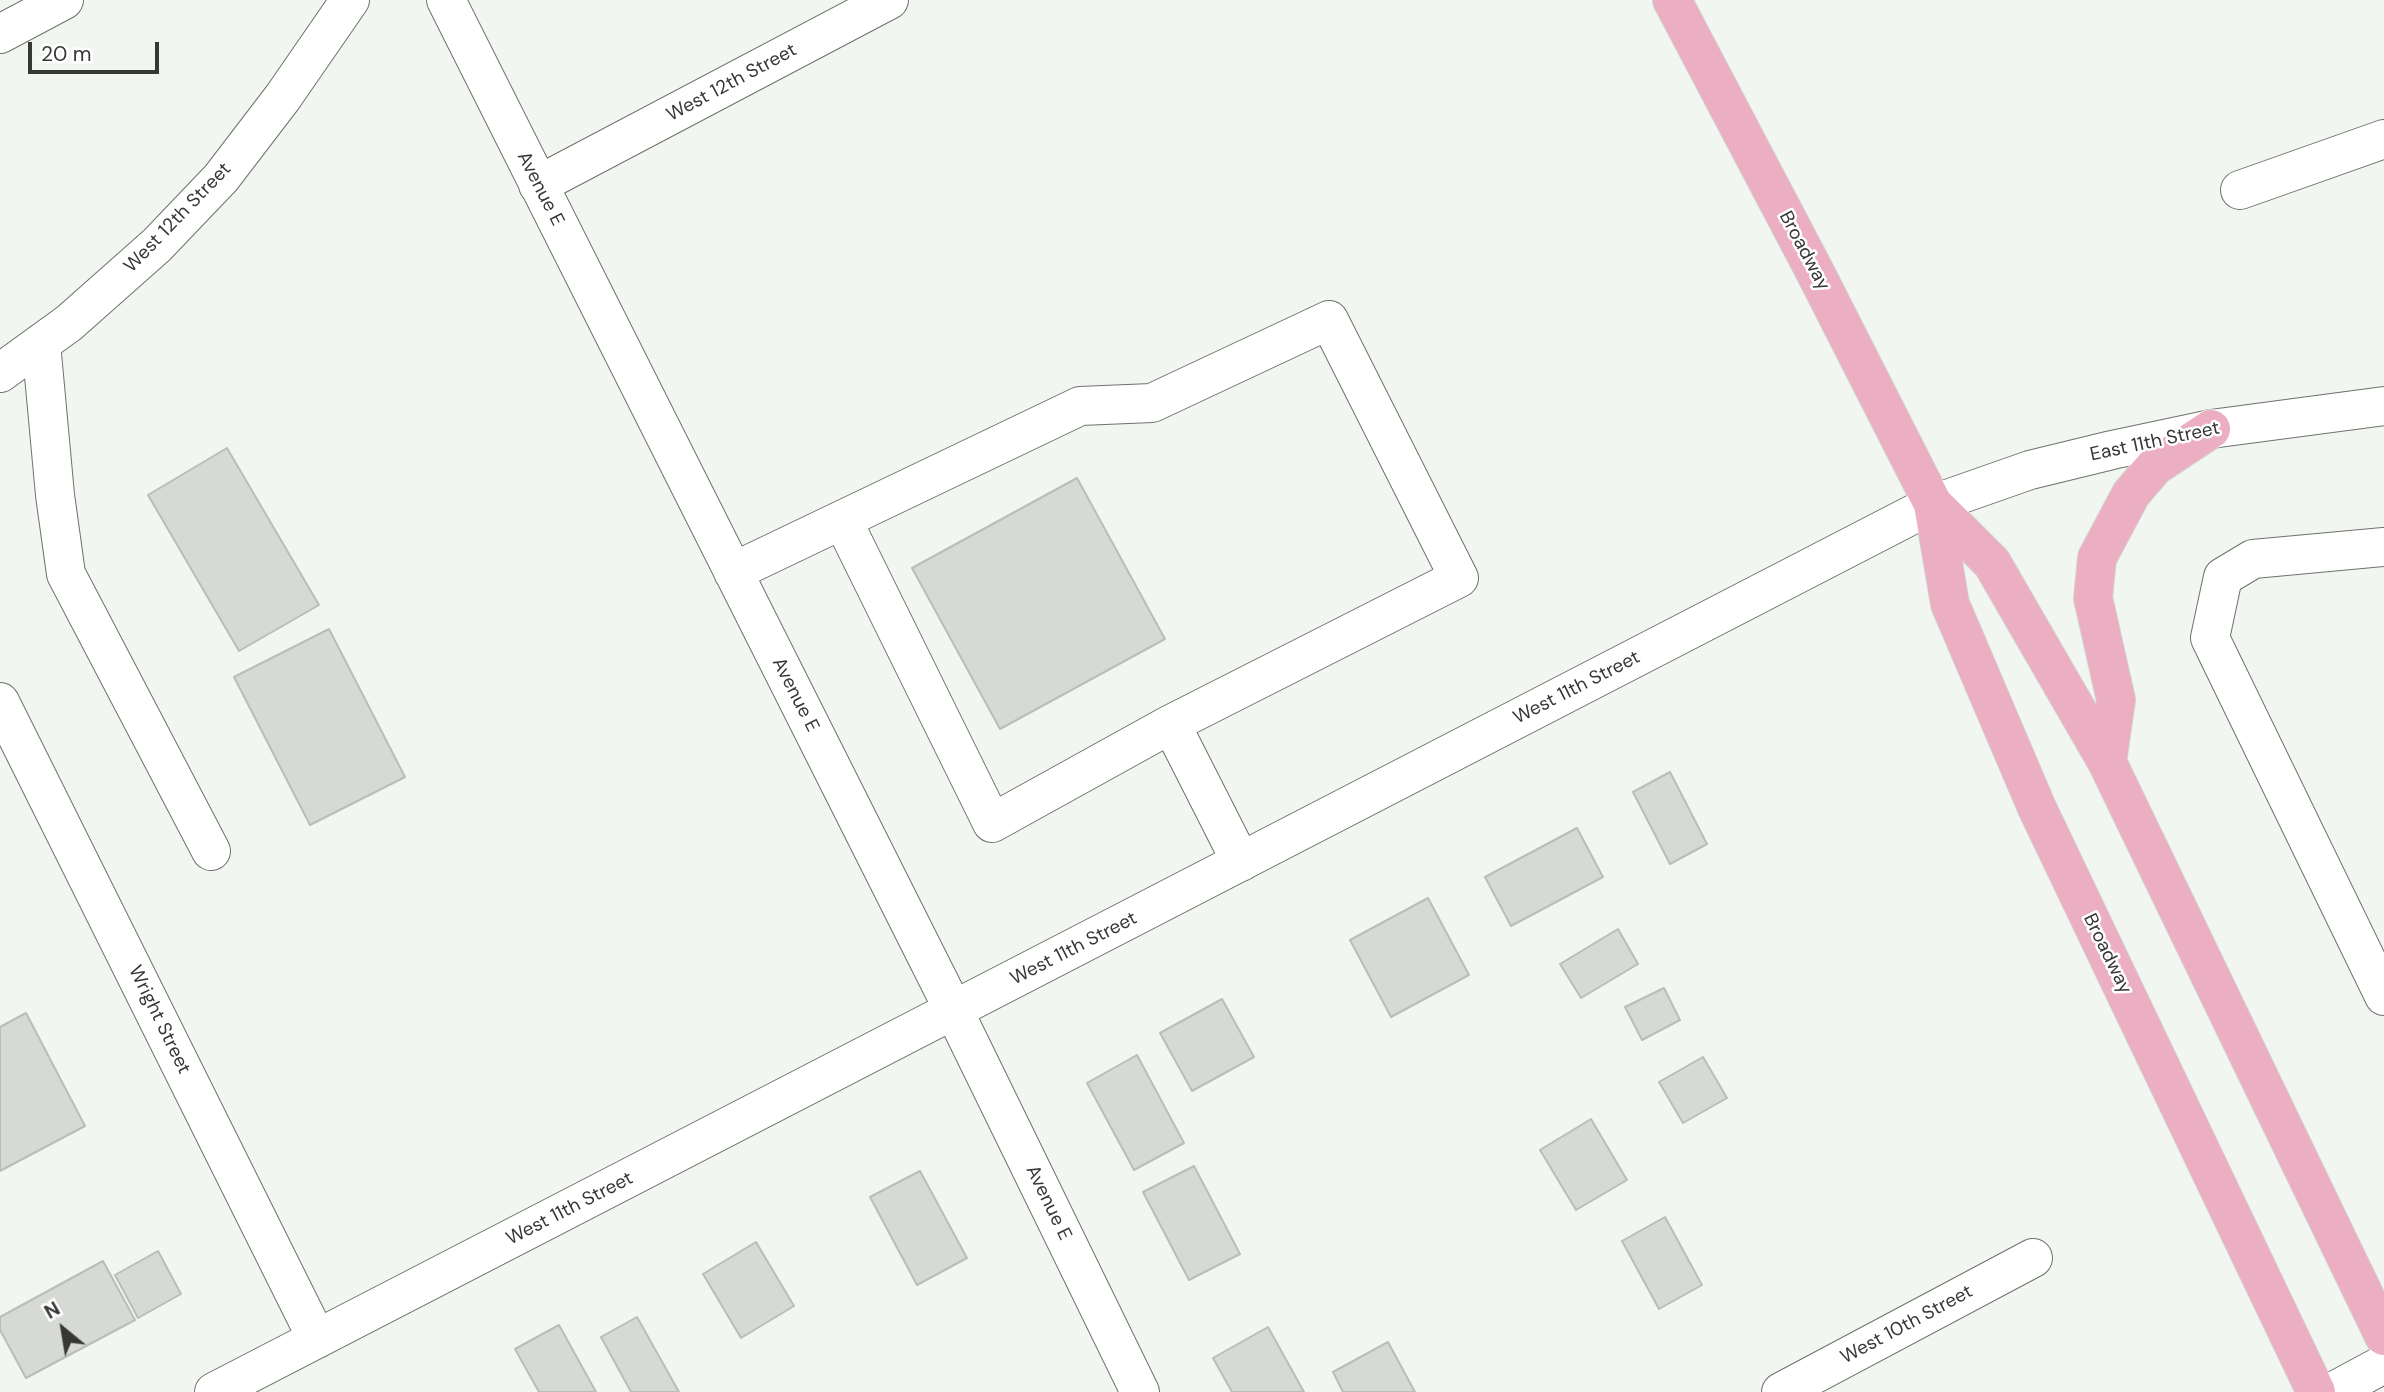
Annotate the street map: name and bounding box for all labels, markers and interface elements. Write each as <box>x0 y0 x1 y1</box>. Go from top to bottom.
scale bar <box>32 28 163 72</box>
street label: West 12th Street <box>663 39 801 127</box>
text: 20 m <box>41 40 92 68</box>
street label: Avenue E <box>512 148 568 230</box>
street label: West 12th Street <box>120 158 236 278</box>
street label: Broadway <box>1774 207 1834 295</box>
street label: East 11th Street <box>2088 417 2222 467</box>
street label: West 11th Street <box>1510 646 1644 730</box>
street label: Avenue E <box>767 654 823 736</box>
street label: West 11th Street <box>1007 907 1141 991</box>
street label: Broadway <box>2078 910 2136 998</box>
street label: Wright Street <box>123 962 195 1078</box>
street label: Avenue E <box>1020 1162 1076 1244</box>
street label: West 11th Street <box>503 1167 637 1251</box>
street label: West 10th Street <box>1837 1281 1977 1369</box>
north arrow <box>28 1294 98 1364</box>
text: N <box>40 1296 64 1325</box>

